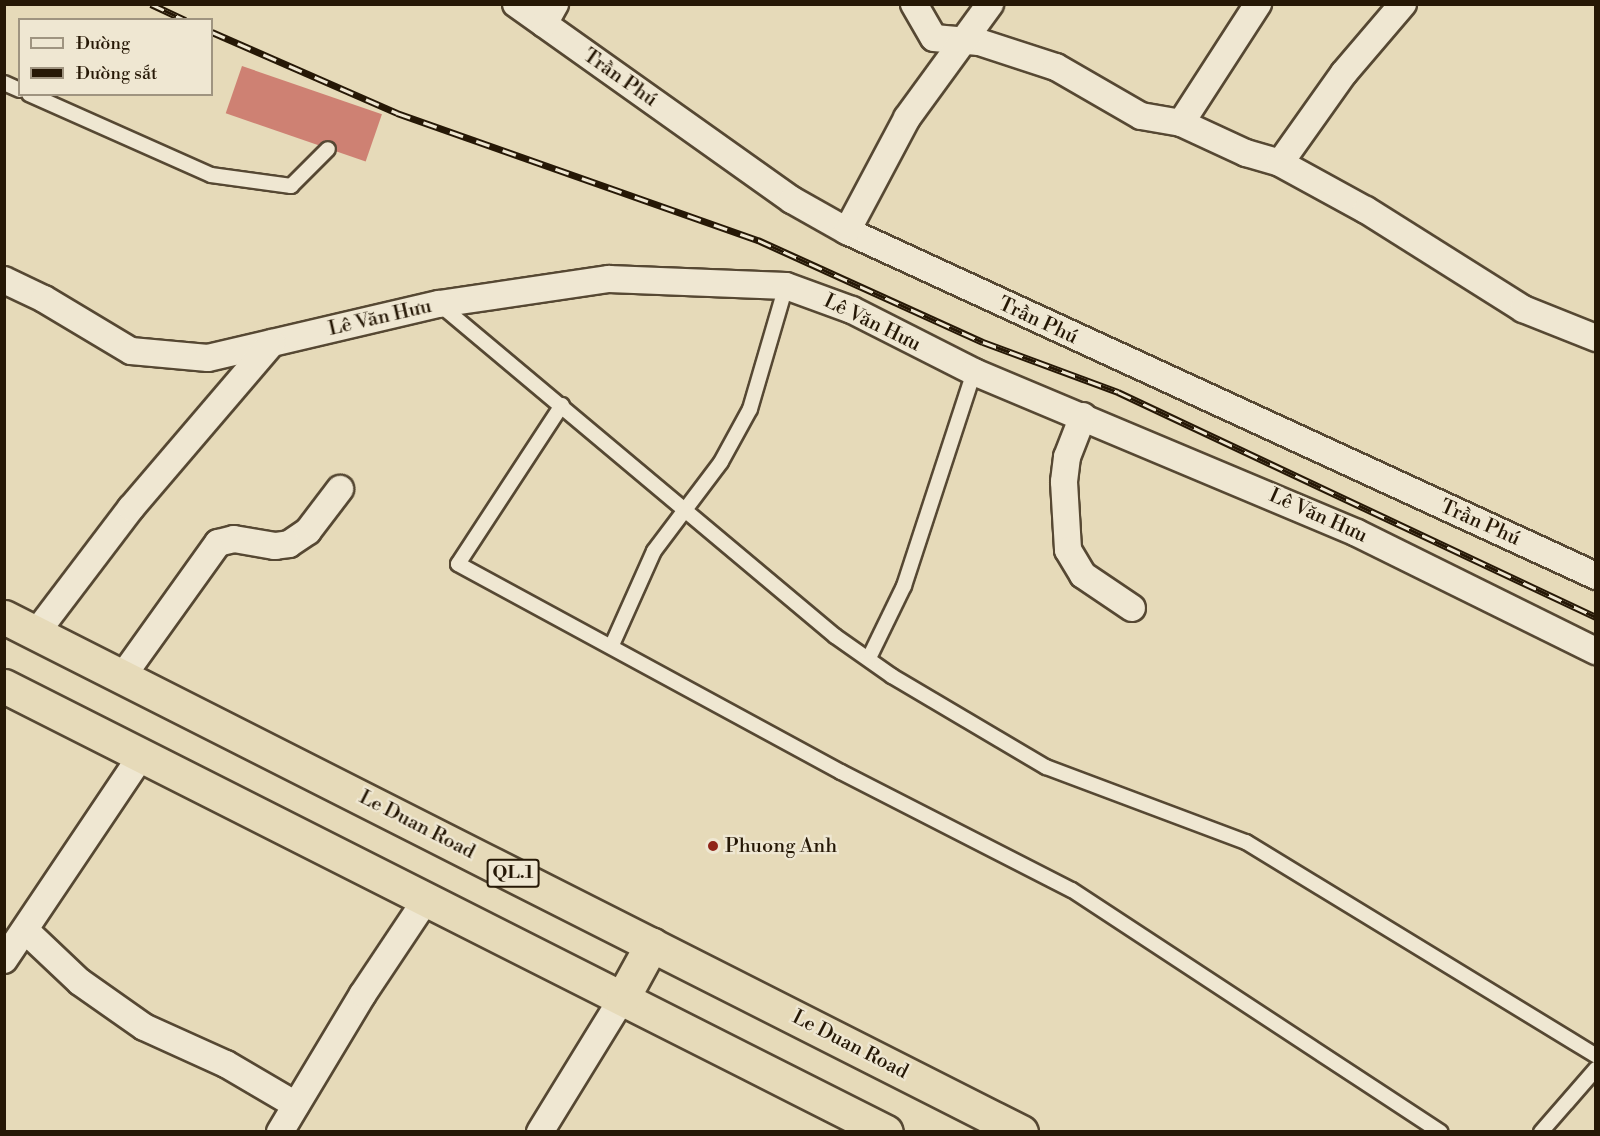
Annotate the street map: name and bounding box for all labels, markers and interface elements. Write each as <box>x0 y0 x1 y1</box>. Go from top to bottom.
legend <box>18 18 213 96</box>
text: Đường <box>76 32 130 55</box>
street label: Trần Phú <box>578 44 662 112</box>
text: Đường sắt <box>76 62 158 85</box>
street label: Lê Văn Hưu <box>820 289 924 357</box>
street label: Trần Phú <box>994 292 1082 350</box>
street label: Lê Văn Hưu <box>326 294 434 342</box>
street label: Lê Văn Hưu <box>1265 484 1371 548</box>
street label: Trần Phú <box>1436 495 1524 551</box>
street label: Le Duan Road <box>355 785 479 865</box>
place label: Phuong Anh <box>725 834 837 858</box>
marker: Phuong Anh <box>706 839 720 853</box>
road number: QL.1 <box>486 858 540 888</box>
street label: Le Duan Road <box>788 1005 912 1085</box>

